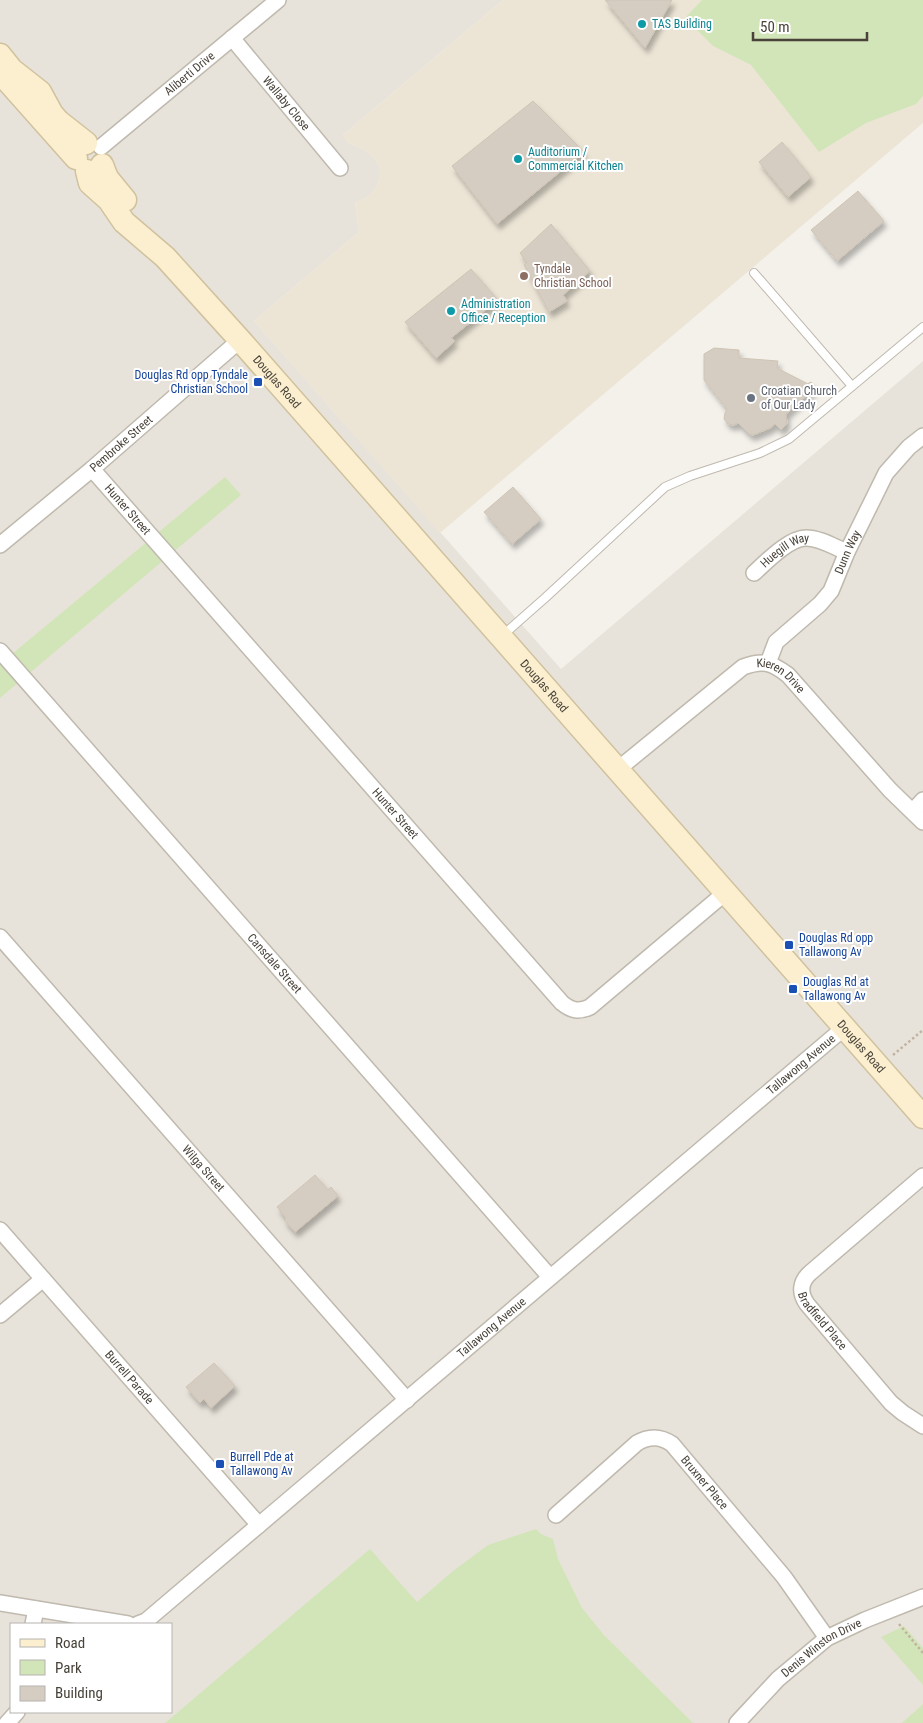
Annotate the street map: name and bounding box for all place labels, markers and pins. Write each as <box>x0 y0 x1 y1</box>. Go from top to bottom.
place label: TAS Building <box>652 17 712 31</box>
marker: TAS Building <box>636 18 648 30</box>
place label: Auditorium / Commercial Kitchen <box>528 145 623 173</box>
marker: Auditorium / Commercial Kitchen <box>512 153 524 165</box>
place label: Tyndale Christian School <box>534 262 611 290</box>
marker: Tyndale Christian School <box>518 270 530 282</box>
place label: Administration Office / Reception <box>461 297 546 325</box>
marker: Administration Office / Reception <box>445 305 457 317</box>
place label: Douglas Rd opp Tyndale Christian School <box>135 368 248 396</box>
marker: Douglas Rd opp Tyndale Christian School <box>252 376 264 388</box>
place label: Croatian Church of Our Lady <box>761 384 837 412</box>
marker: Croatian Church of Our Lady <box>745 392 757 404</box>
place label: Douglas Rd opp Tallawong Av <box>799 931 873 959</box>
marker: Douglas Rd opp Tallawong Av <box>783 939 795 951</box>
place label: Douglas Rd at Tallawong Av <box>803 975 869 1003</box>
marker: Douglas Rd at Tallawong Av <box>787 983 799 995</box>
place label: Burrell Pde at Tallawong Av <box>230 1450 294 1478</box>
marker: Burrell Pde at Tallawong Av <box>214 1458 226 1470</box>

